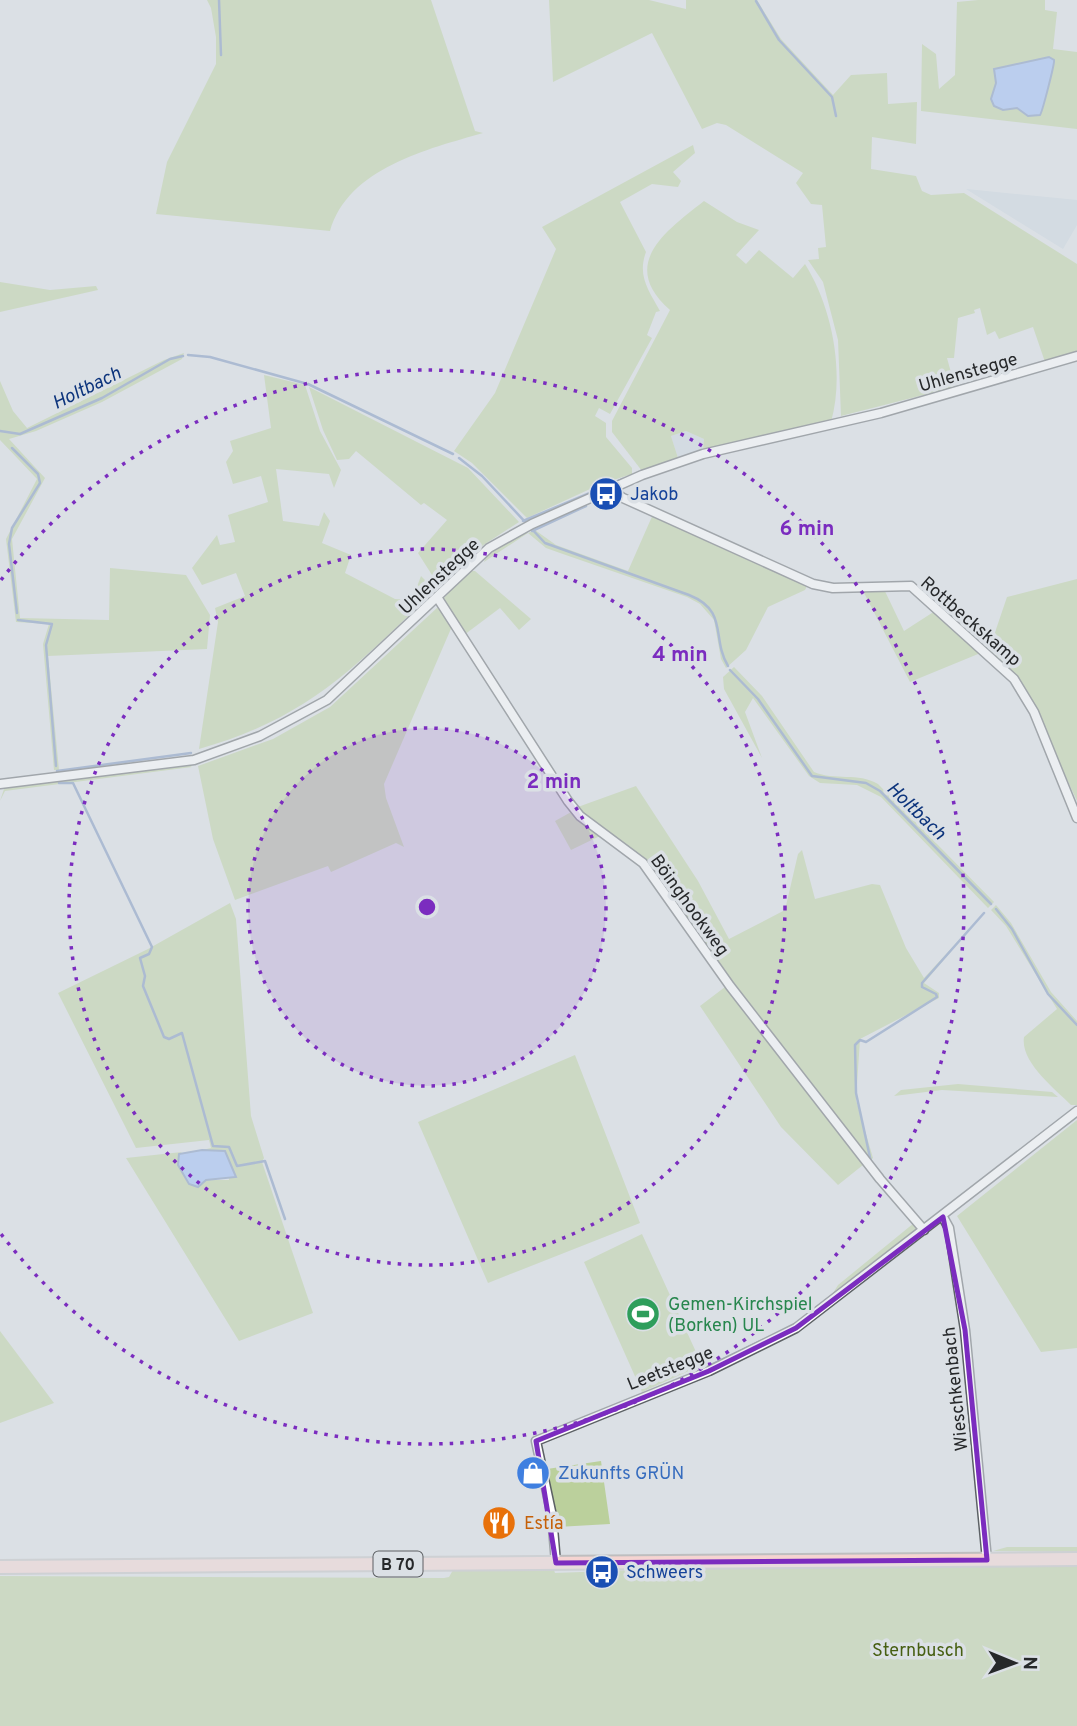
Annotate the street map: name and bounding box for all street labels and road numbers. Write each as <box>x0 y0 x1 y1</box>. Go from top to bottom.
street label: Uhlenstegge <box>916 348 1021 399</box>
street label: Uhlenstegge <box>395 534 485 620</box>
street label: Rottbeckskamp <box>915 572 1025 672</box>
street label: Böinghookweg <box>644 851 733 961</box>
street label: Wieschkenbach <box>939 1326 974 1452</box>
street label: Leetstegge <box>624 1342 717 1397</box>
road number: B 70 <box>374 1552 422 1576</box>

